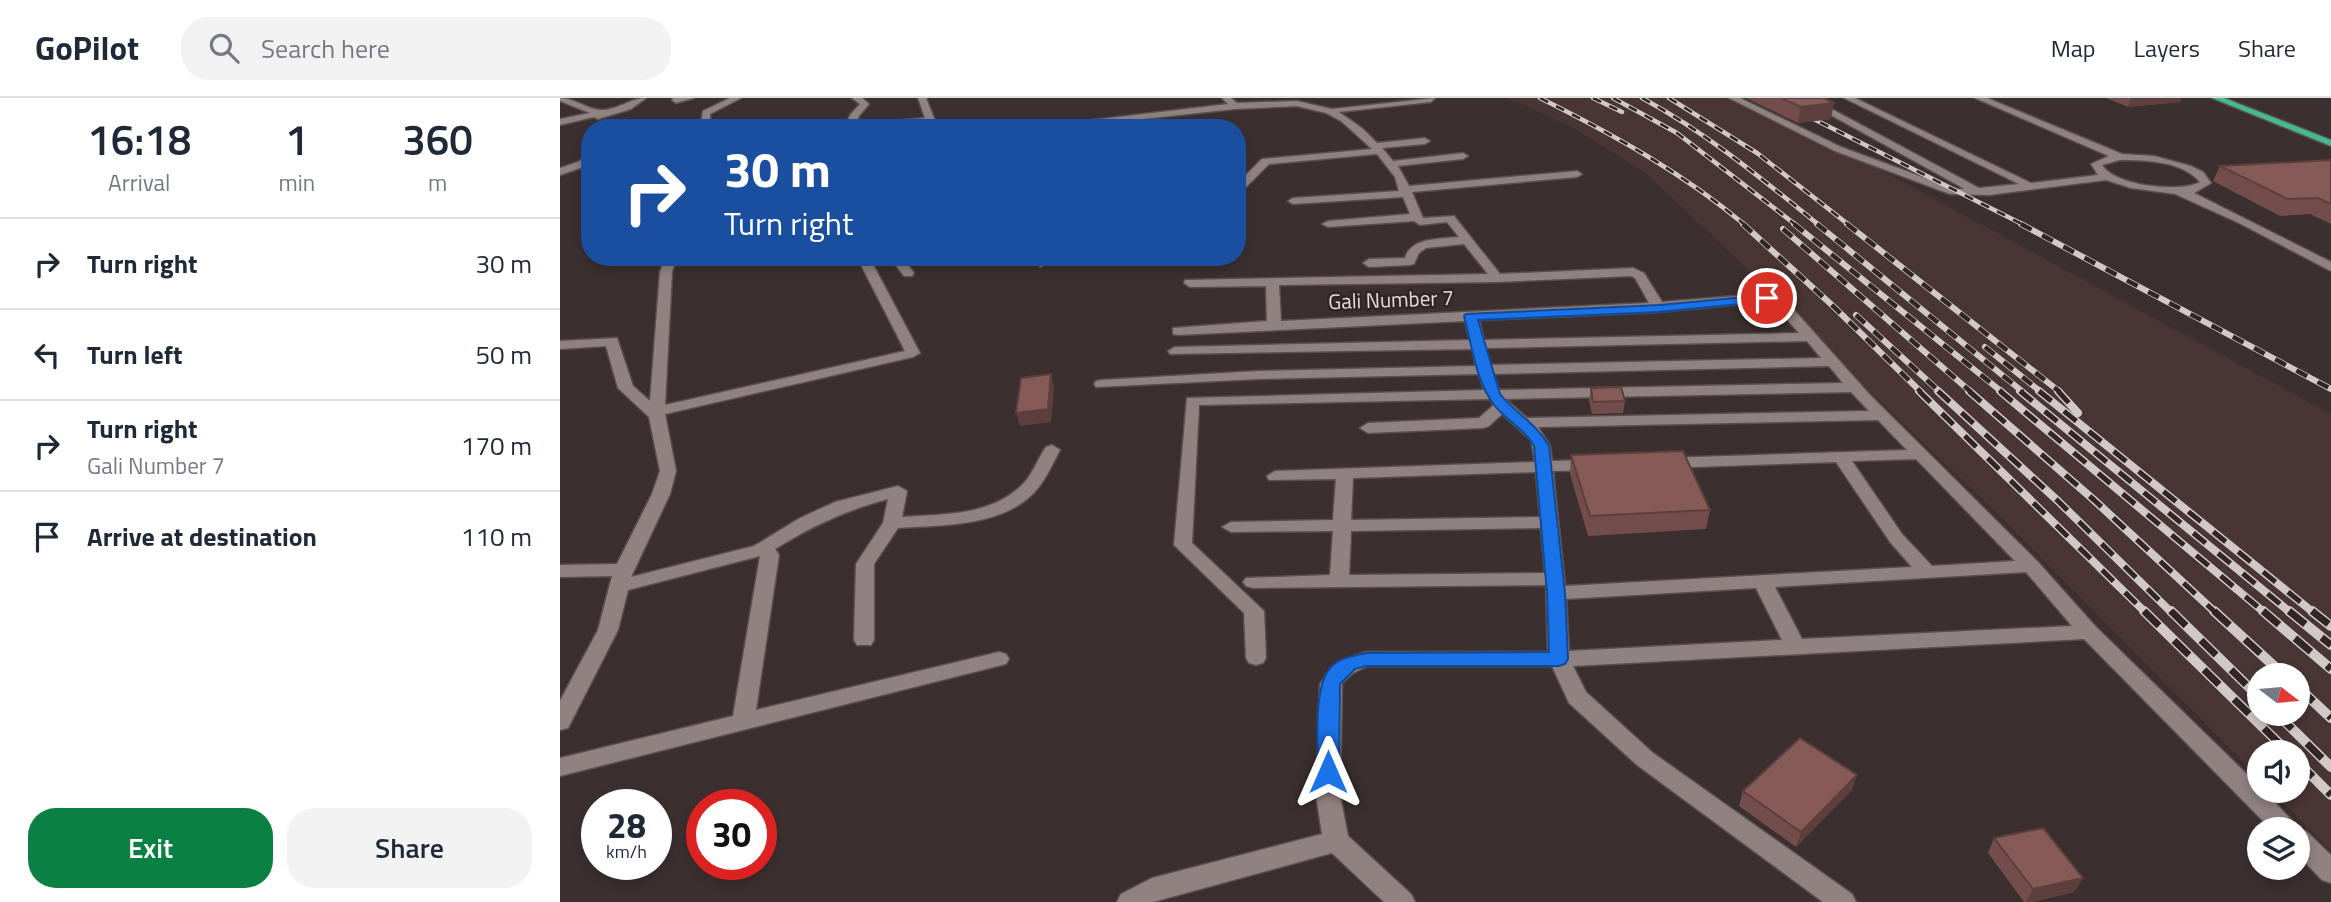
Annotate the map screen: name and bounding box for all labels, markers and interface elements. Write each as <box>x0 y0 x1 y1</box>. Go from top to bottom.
search box <box>181 17 671 80</box>
text: GoPilot <box>35 23 139 73</box>
icon: search <box>205 29 243 67</box>
text: Search here <box>261 29 390 68</box>
text: Map <box>2051 30 2096 66</box>
text: Layers <box>2134 30 2200 66</box>
text: Share <box>2238 30 2296 66</box>
text: 16:18 <box>87 107 191 171</box>
text: 1 <box>285 107 309 171</box>
text: 360 <box>402 107 473 171</box>
text: 30 m <box>724 131 831 206</box>
icon: right <box>609 147 700 238</box>
text: Arrival <box>108 165 170 200</box>
text: min <box>278 165 315 200</box>
text: m <box>428 165 447 200</box>
text: Turn right <box>724 199 853 247</box>
text: Turn right <box>87 244 198 283</box>
text: 30 m <box>475 244 532 283</box>
icon: right <box>28 245 66 283</box>
pin <box>1737 268 1797 328</box>
icon: arrive <box>1748 279 1786 317</box>
street label: Gali Number 7 <box>1328 281 1454 317</box>
text: Turn left <box>87 335 182 374</box>
text: 50 m <box>475 335 532 374</box>
icon: left <box>28 336 66 374</box>
text: Turn right <box>87 409 198 448</box>
text: 170 m <box>461 426 532 465</box>
icon: right <box>28 427 66 465</box>
text: Gali Number 7 <box>87 448 225 483</box>
text: Arrive at destination <box>87 517 317 556</box>
text: 110 m <box>461 517 532 556</box>
icon: arrive <box>28 518 66 556</box>
north arrow <box>2247 663 2310 726</box>
map controls <box>2247 663 2310 880</box>
position arrow <box>1291 735 1365 809</box>
button: sound <box>2247 740 2310 803</box>
speed limit sign: 30 <box>686 789 777 880</box>
text: 28 <box>607 798 646 852</box>
button: Exit <box>28 808 273 888</box>
button: Share <box>287 808 532 888</box>
button: layers <box>2247 817 2310 880</box>
text: km/h <box>606 838 647 865</box>

